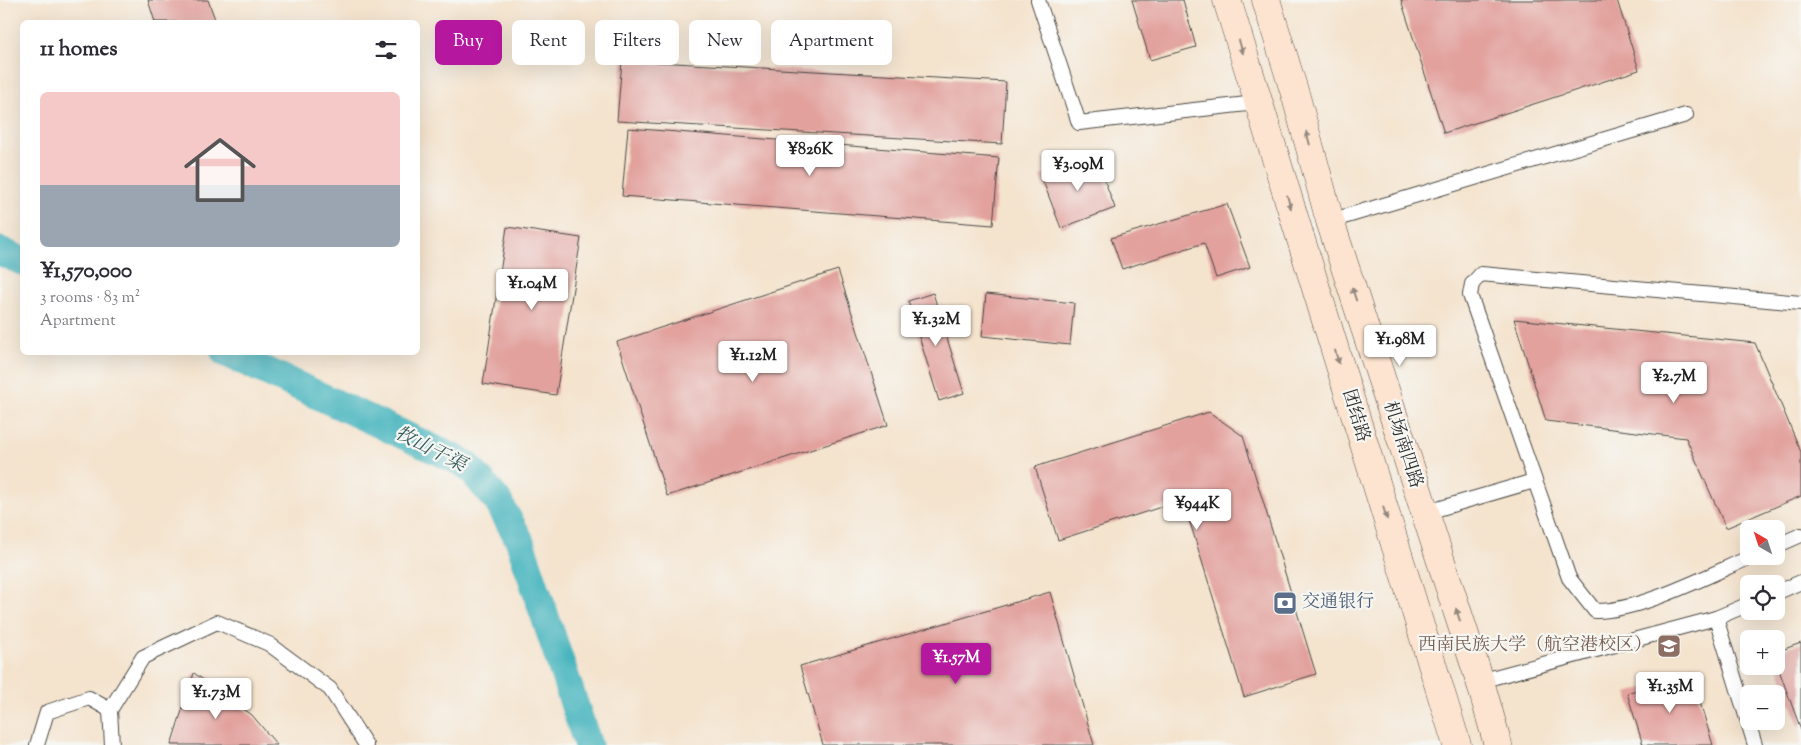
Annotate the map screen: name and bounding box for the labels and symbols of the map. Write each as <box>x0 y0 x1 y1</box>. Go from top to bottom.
one-way arrow <box>1238 39 1246 54</box>
one-way arrow <box>1303 130 1311 145</box>
pin: ¥826K <box>775 134 845 177</box>
pin: ¥3.09M <box>1037 150 1119 192</box>
one-way arrow <box>1285 195 1293 210</box>
pin: ¥1.04M <box>491 268 573 311</box>
one-way arrow <box>1350 286 1357 301</box>
pin: ¥1.32M <box>895 304 977 347</box>
pin: ¥1.98M <box>1359 324 1441 367</box>
pin: ¥1.12M <box>712 340 794 383</box>
one-way arrow <box>1333 350 1341 365</box>
pin: ¥2.7M <box>1639 362 1709 404</box>
street label: 团结路 <box>1335 386 1375 446</box>
street label: 机场南四路 <box>1376 398 1428 492</box>
water label: 牧山干渠 <box>390 421 473 481</box>
pin: ¥944K <box>1162 488 1232 531</box>
one-way arrow <box>1381 505 1389 520</box>
north arrow <box>1740 520 1785 565</box>
bank icon: 交通银行 <box>1272 590 1298 616</box>
place label: 交通银行 <box>1302 590 1374 616</box>
one-way arrow <box>1454 607 1461 622</box>
place label: 西南民族大学（航空港校区） <box>1418 633 1652 659</box>
school or university icon: 西南民族大学（航空港校区） <box>1656 633 1682 659</box>
pin: ¥1.57M <box>915 642 997 685</box>
pin: ¥1.35M <box>1629 672 1711 714</box>
pin: ¥1.73M <box>175 678 257 720</box>

